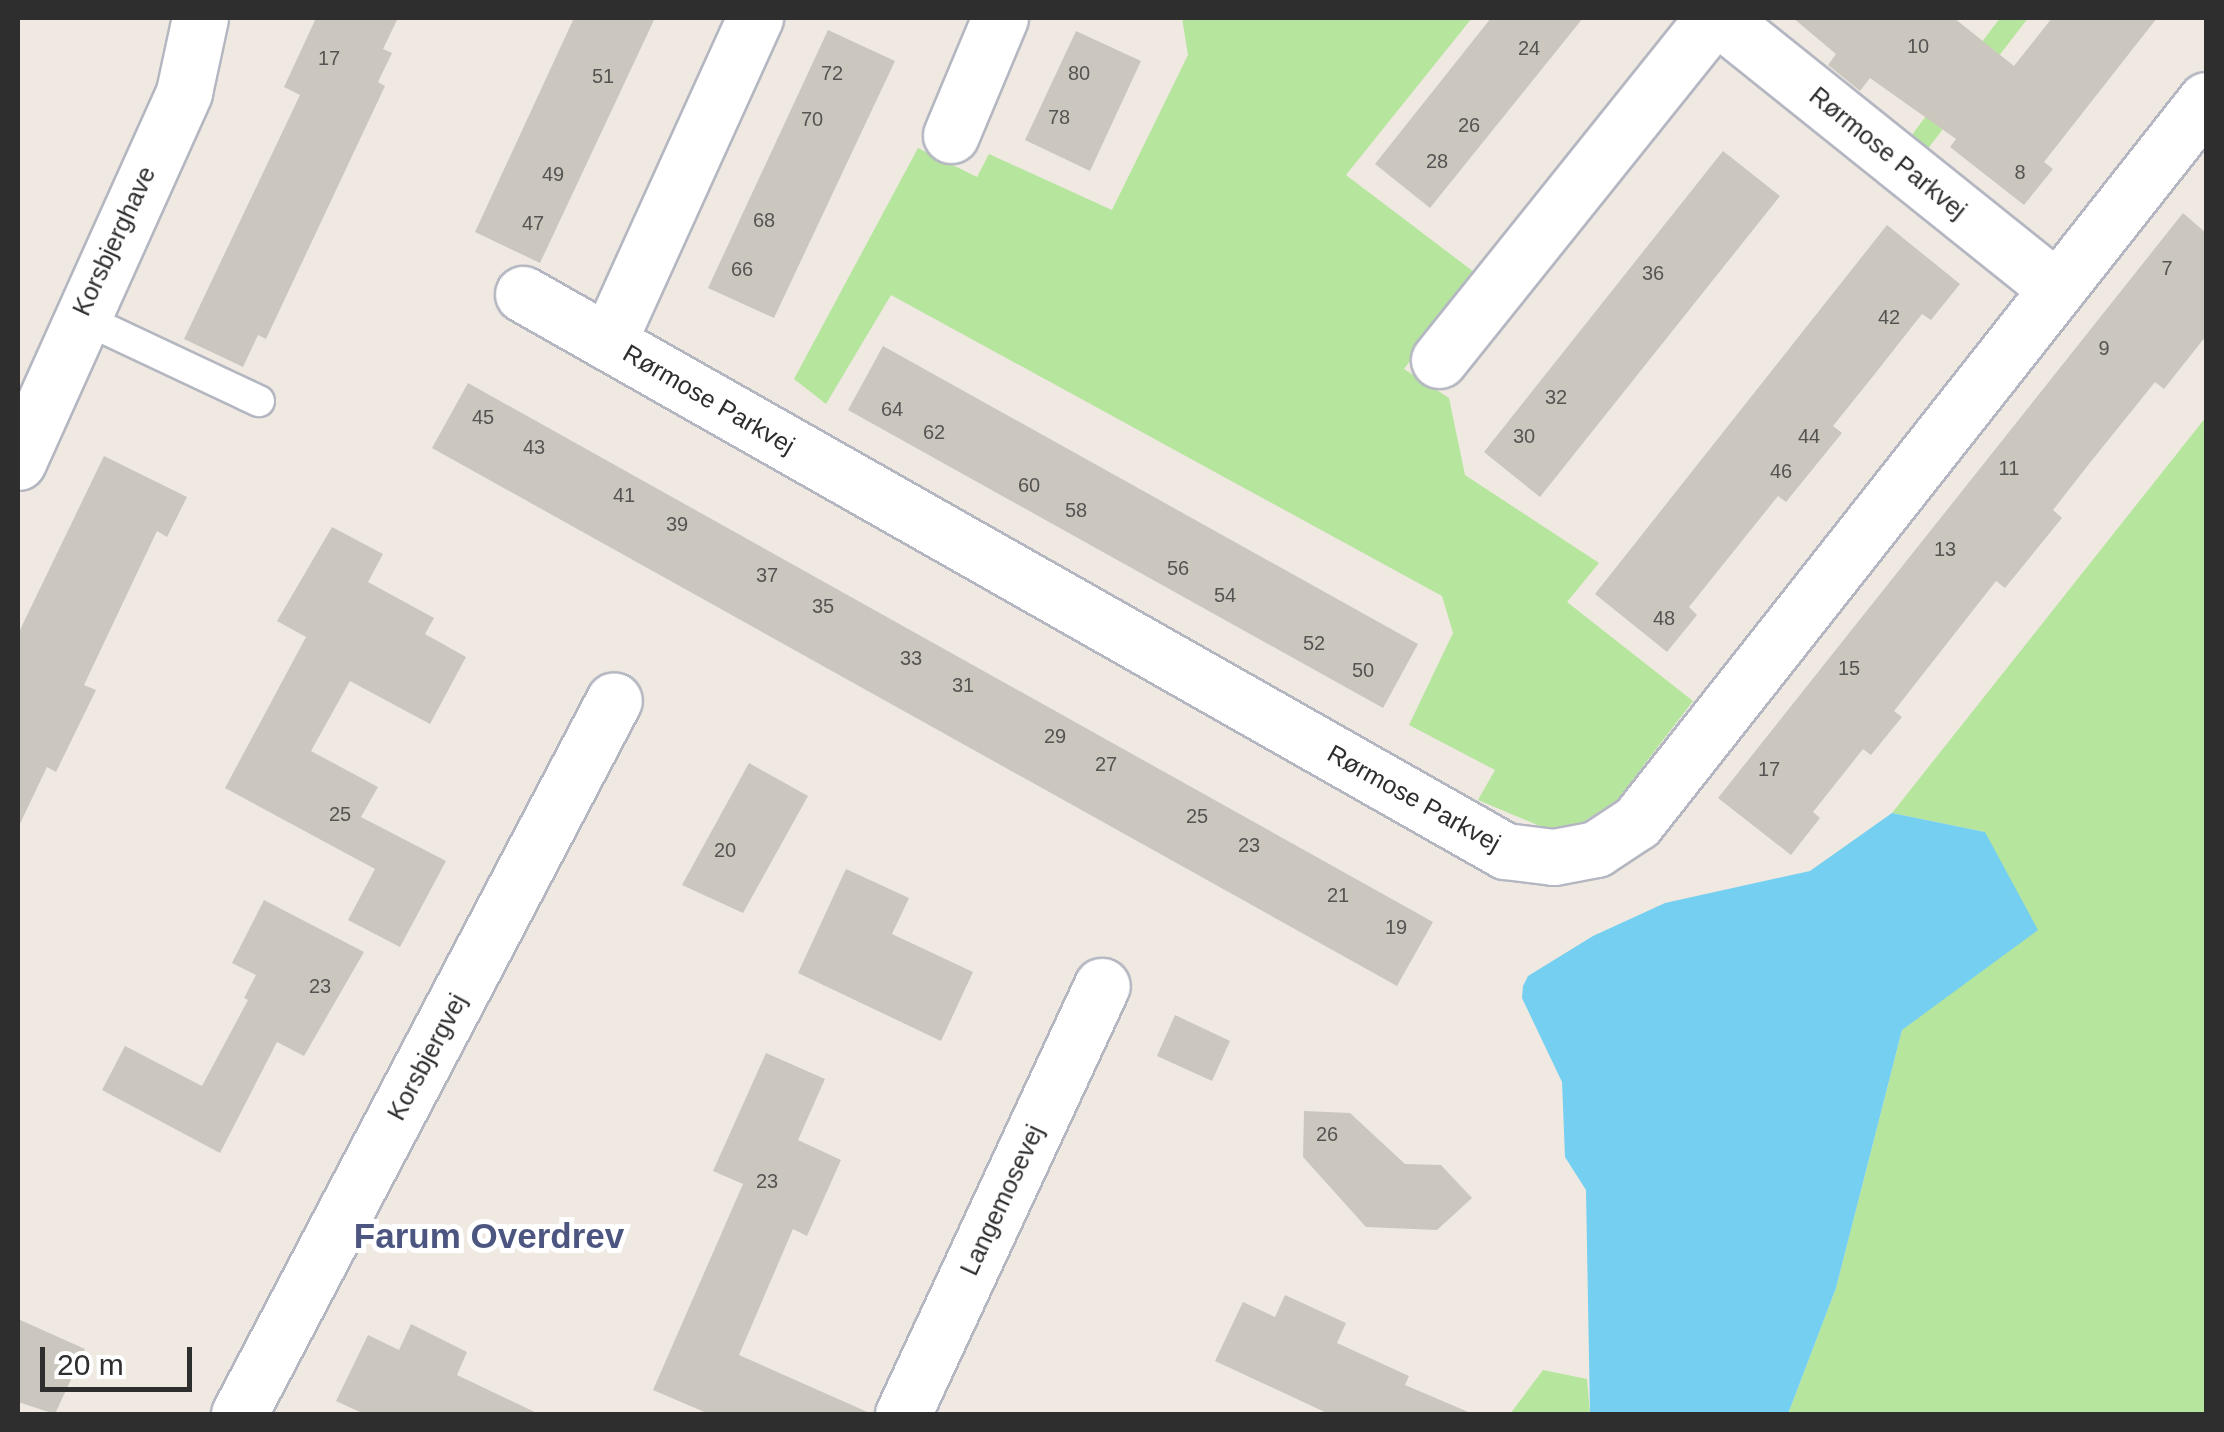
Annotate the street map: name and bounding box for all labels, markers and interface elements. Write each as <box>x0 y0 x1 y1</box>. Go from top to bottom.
house number: 10 <box>1907 34 1929 58</box>
house number: 24 <box>1518 36 1540 60</box>
house number: 17 <box>318 46 340 70</box>
house number: 72 <box>821 61 843 85</box>
house number: 80 <box>1068 61 1090 85</box>
house number: 51 <box>592 64 614 88</box>
street label: Rørmose Parkvej <box>1804 81 1972 225</box>
house number: 78 <box>1048 105 1070 129</box>
house number: 70 <box>801 107 823 131</box>
house number: 26 <box>1458 113 1480 137</box>
house number: 28 <box>1426 149 1448 173</box>
house number: 8 <box>2014 160 2026 184</box>
street label: Korsbjerghave <box>66 162 162 320</box>
house number: 49 <box>542 162 564 186</box>
house number: 68 <box>753 208 775 232</box>
house number: 47 <box>522 211 544 235</box>
house number: 7 <box>2161 256 2173 280</box>
house number: 66 <box>731 257 753 281</box>
house number: 36 <box>1642 261 1664 285</box>
house number: 42 <box>1878 305 1900 329</box>
house number: 9 <box>2098 336 2110 360</box>
street label: Rørmose Parkvej <box>618 338 800 460</box>
house number: 32 <box>1545 385 1567 409</box>
house number: 64 <box>881 397 903 421</box>
house number: 45 <box>472 405 494 429</box>
house number: 62 <box>923 420 945 444</box>
house number: 30 <box>1513 424 1535 448</box>
house number: 44 <box>1798 424 1820 448</box>
house number: 43 <box>523 435 545 459</box>
house number: 11 <box>1999 456 2019 480</box>
house number: 46 <box>1770 459 1792 483</box>
house number: 60 <box>1018 473 1040 497</box>
house number: 41 <box>613 483 635 507</box>
house number: 58 <box>1065 498 1087 522</box>
house number: 39 <box>666 512 688 536</box>
house number: 13 <box>1934 537 1956 561</box>
house number: 56 <box>1167 556 1189 580</box>
house number: 37 <box>756 563 778 587</box>
house number: 54 <box>1214 583 1236 607</box>
house number: 35 <box>812 594 834 618</box>
house number: 48 <box>1653 606 1675 630</box>
house number: 52 <box>1303 631 1325 655</box>
house number: 33 <box>900 646 922 670</box>
house number: 15 <box>1838 656 1860 680</box>
house number: 50 <box>1352 658 1374 682</box>
house number: 31 <box>952 673 974 697</box>
house number: 29 <box>1044 724 1066 748</box>
street label: Rørmose Parkvej <box>1322 738 1506 858</box>
house number: 27 <box>1095 752 1117 776</box>
house number: 17 <box>1758 757 1780 781</box>
house number: 25 <box>329 802 351 826</box>
house number: 25 <box>1186 804 1208 828</box>
house number: 23 <box>1238 833 1260 857</box>
house number: 20 <box>714 838 736 862</box>
house number: 21 <box>1327 883 1349 907</box>
house number: 19 <box>1385 915 1407 939</box>
house number: 23 <box>309 974 331 998</box>
street label: Korsbjergvej <box>381 989 473 1125</box>
street label: Langemosevej <box>954 1120 1050 1280</box>
house number: 26 <box>1316 1122 1338 1146</box>
house number: 23 <box>756 1169 778 1193</box>
district label: Farum Overdrev <box>354 1215 624 1257</box>
scale bar <box>45 1327 198 1389</box>
text: 20 m <box>57 1348 124 1381</box>

